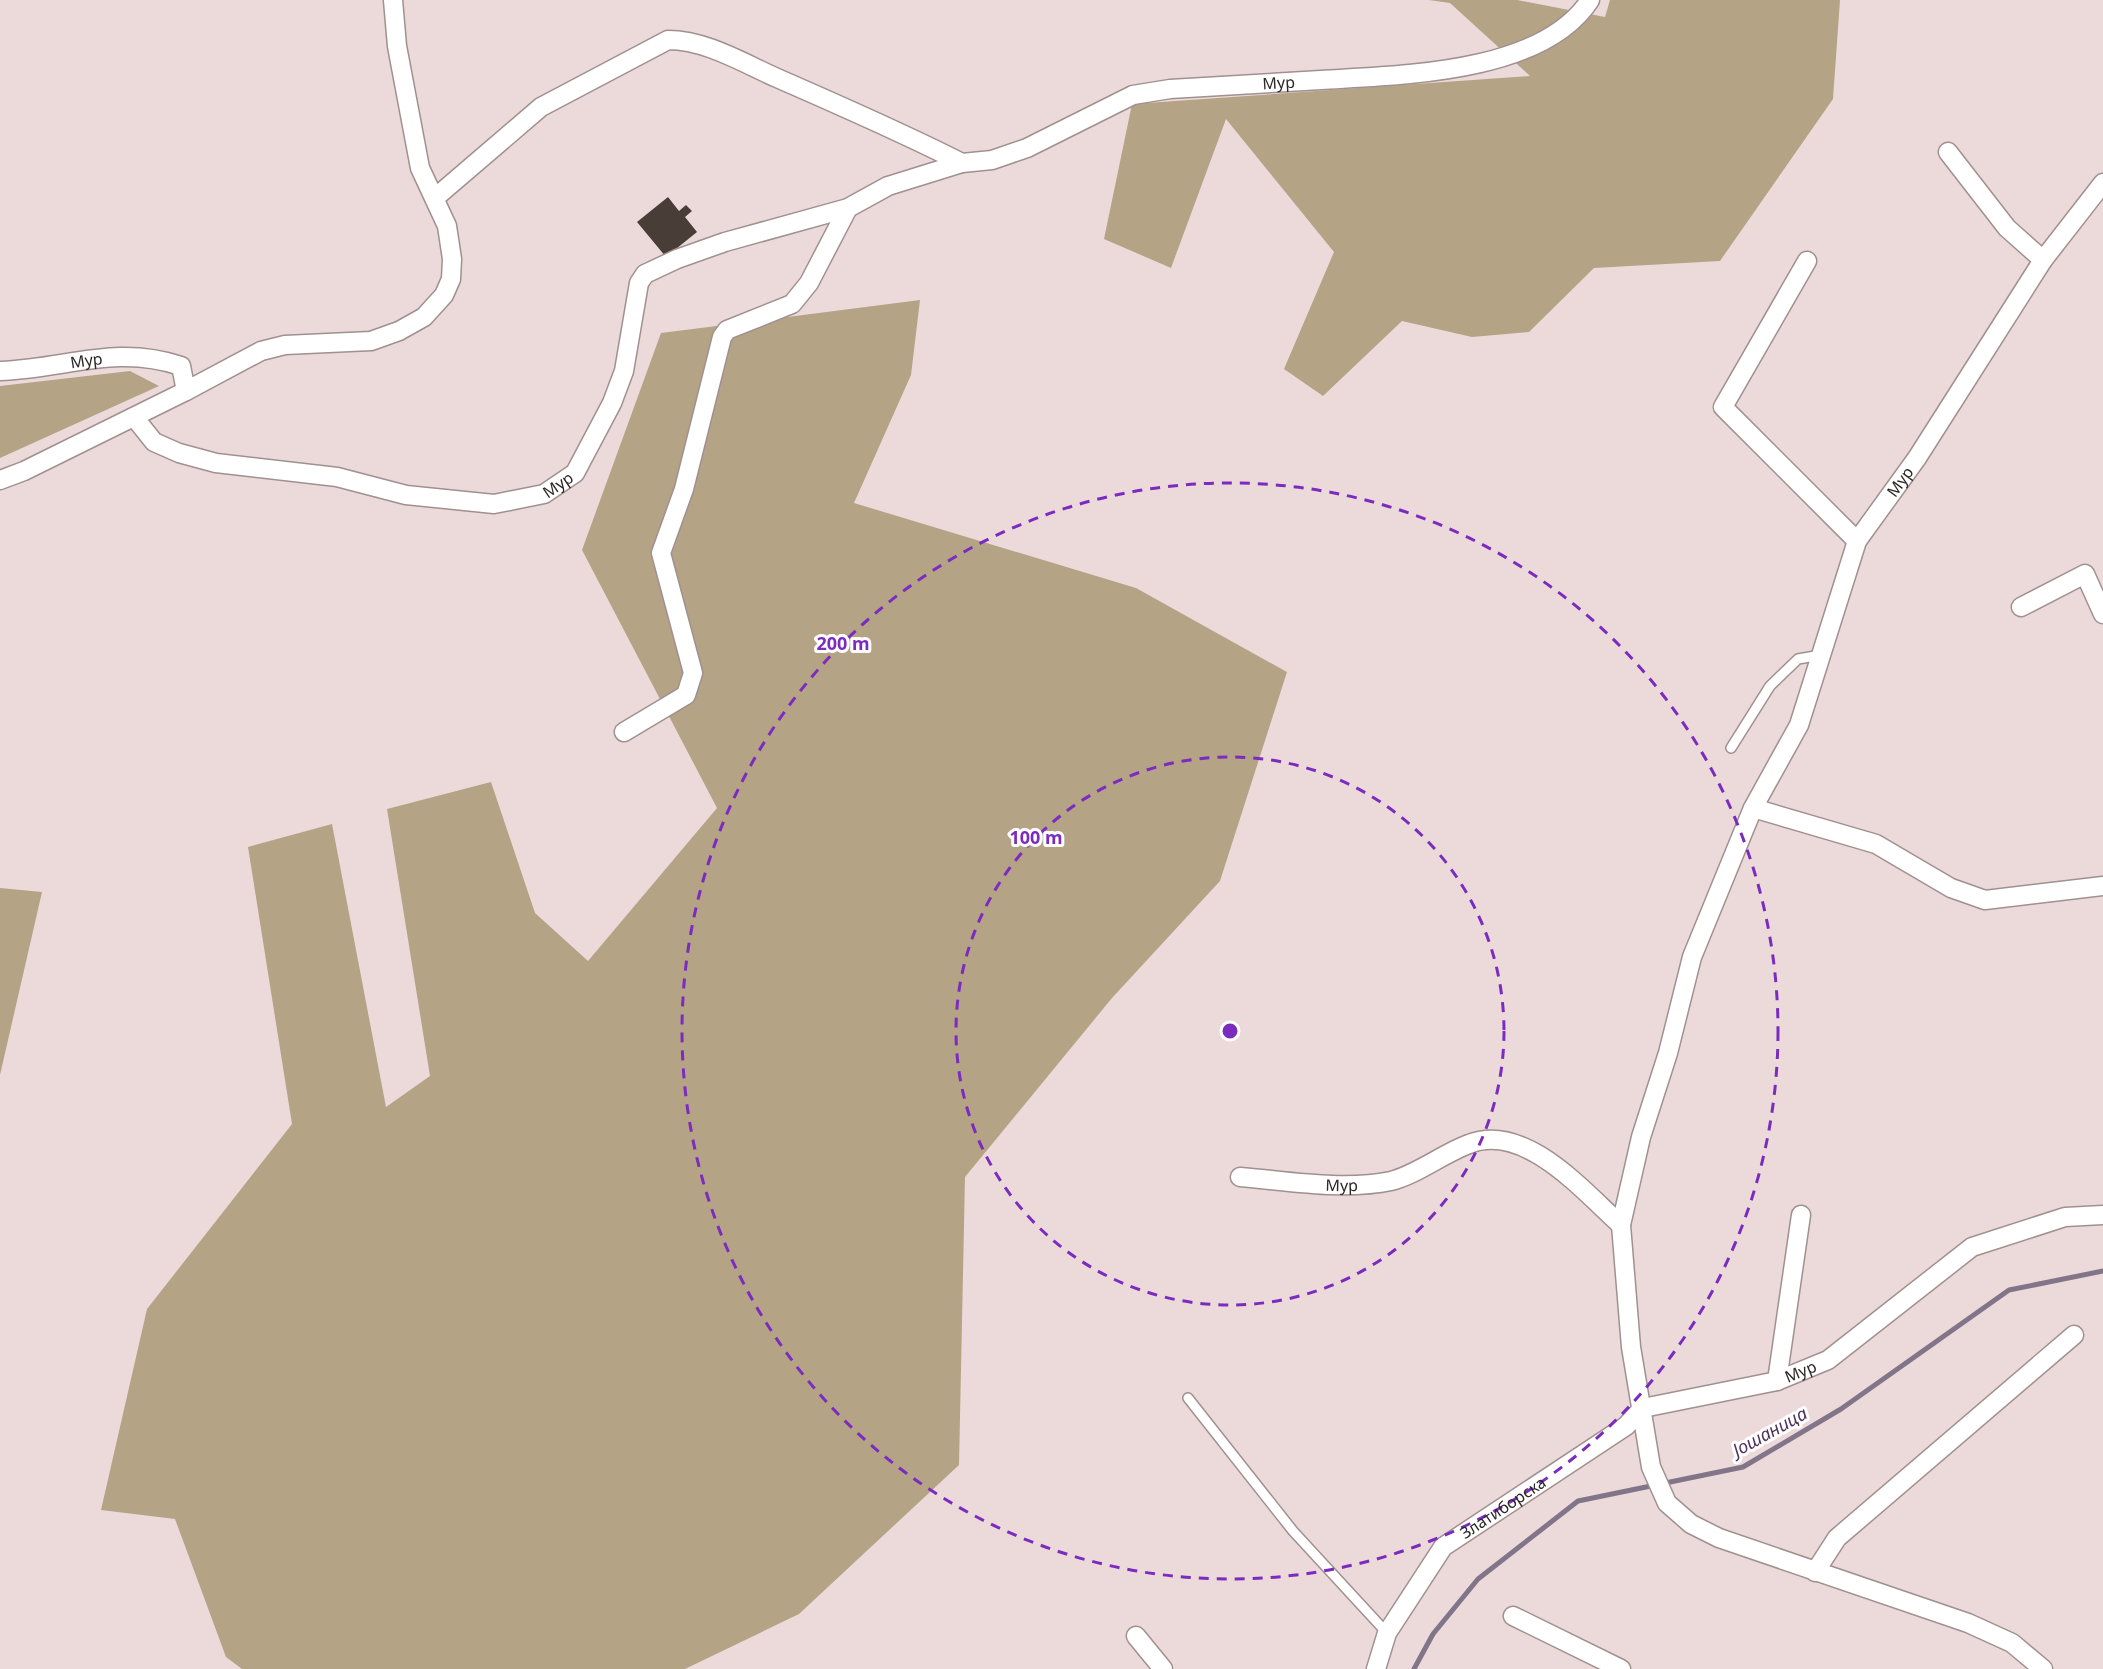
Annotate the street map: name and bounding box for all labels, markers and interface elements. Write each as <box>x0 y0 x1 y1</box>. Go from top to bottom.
street label: Мур <box>1262 71 1295 94</box>
street label: Мур <box>69 347 104 373</box>
street label: Мур <box>1881 462 1918 501</box>
street label: Мур <box>538 466 577 503</box>
text: 200 m <box>816 631 870 655</box>
text: 100 m <box>1009 825 1063 849</box>
centre of rings <box>1220 1021 1240 1041</box>
street label: Мур <box>1325 1174 1358 1196</box>
street label: Мур <box>1781 1355 1820 1388</box>
water label: Јошаница <box>1725 1401 1811 1463</box>
street label: Златиборска <box>1456 1471 1550 1544</box>

